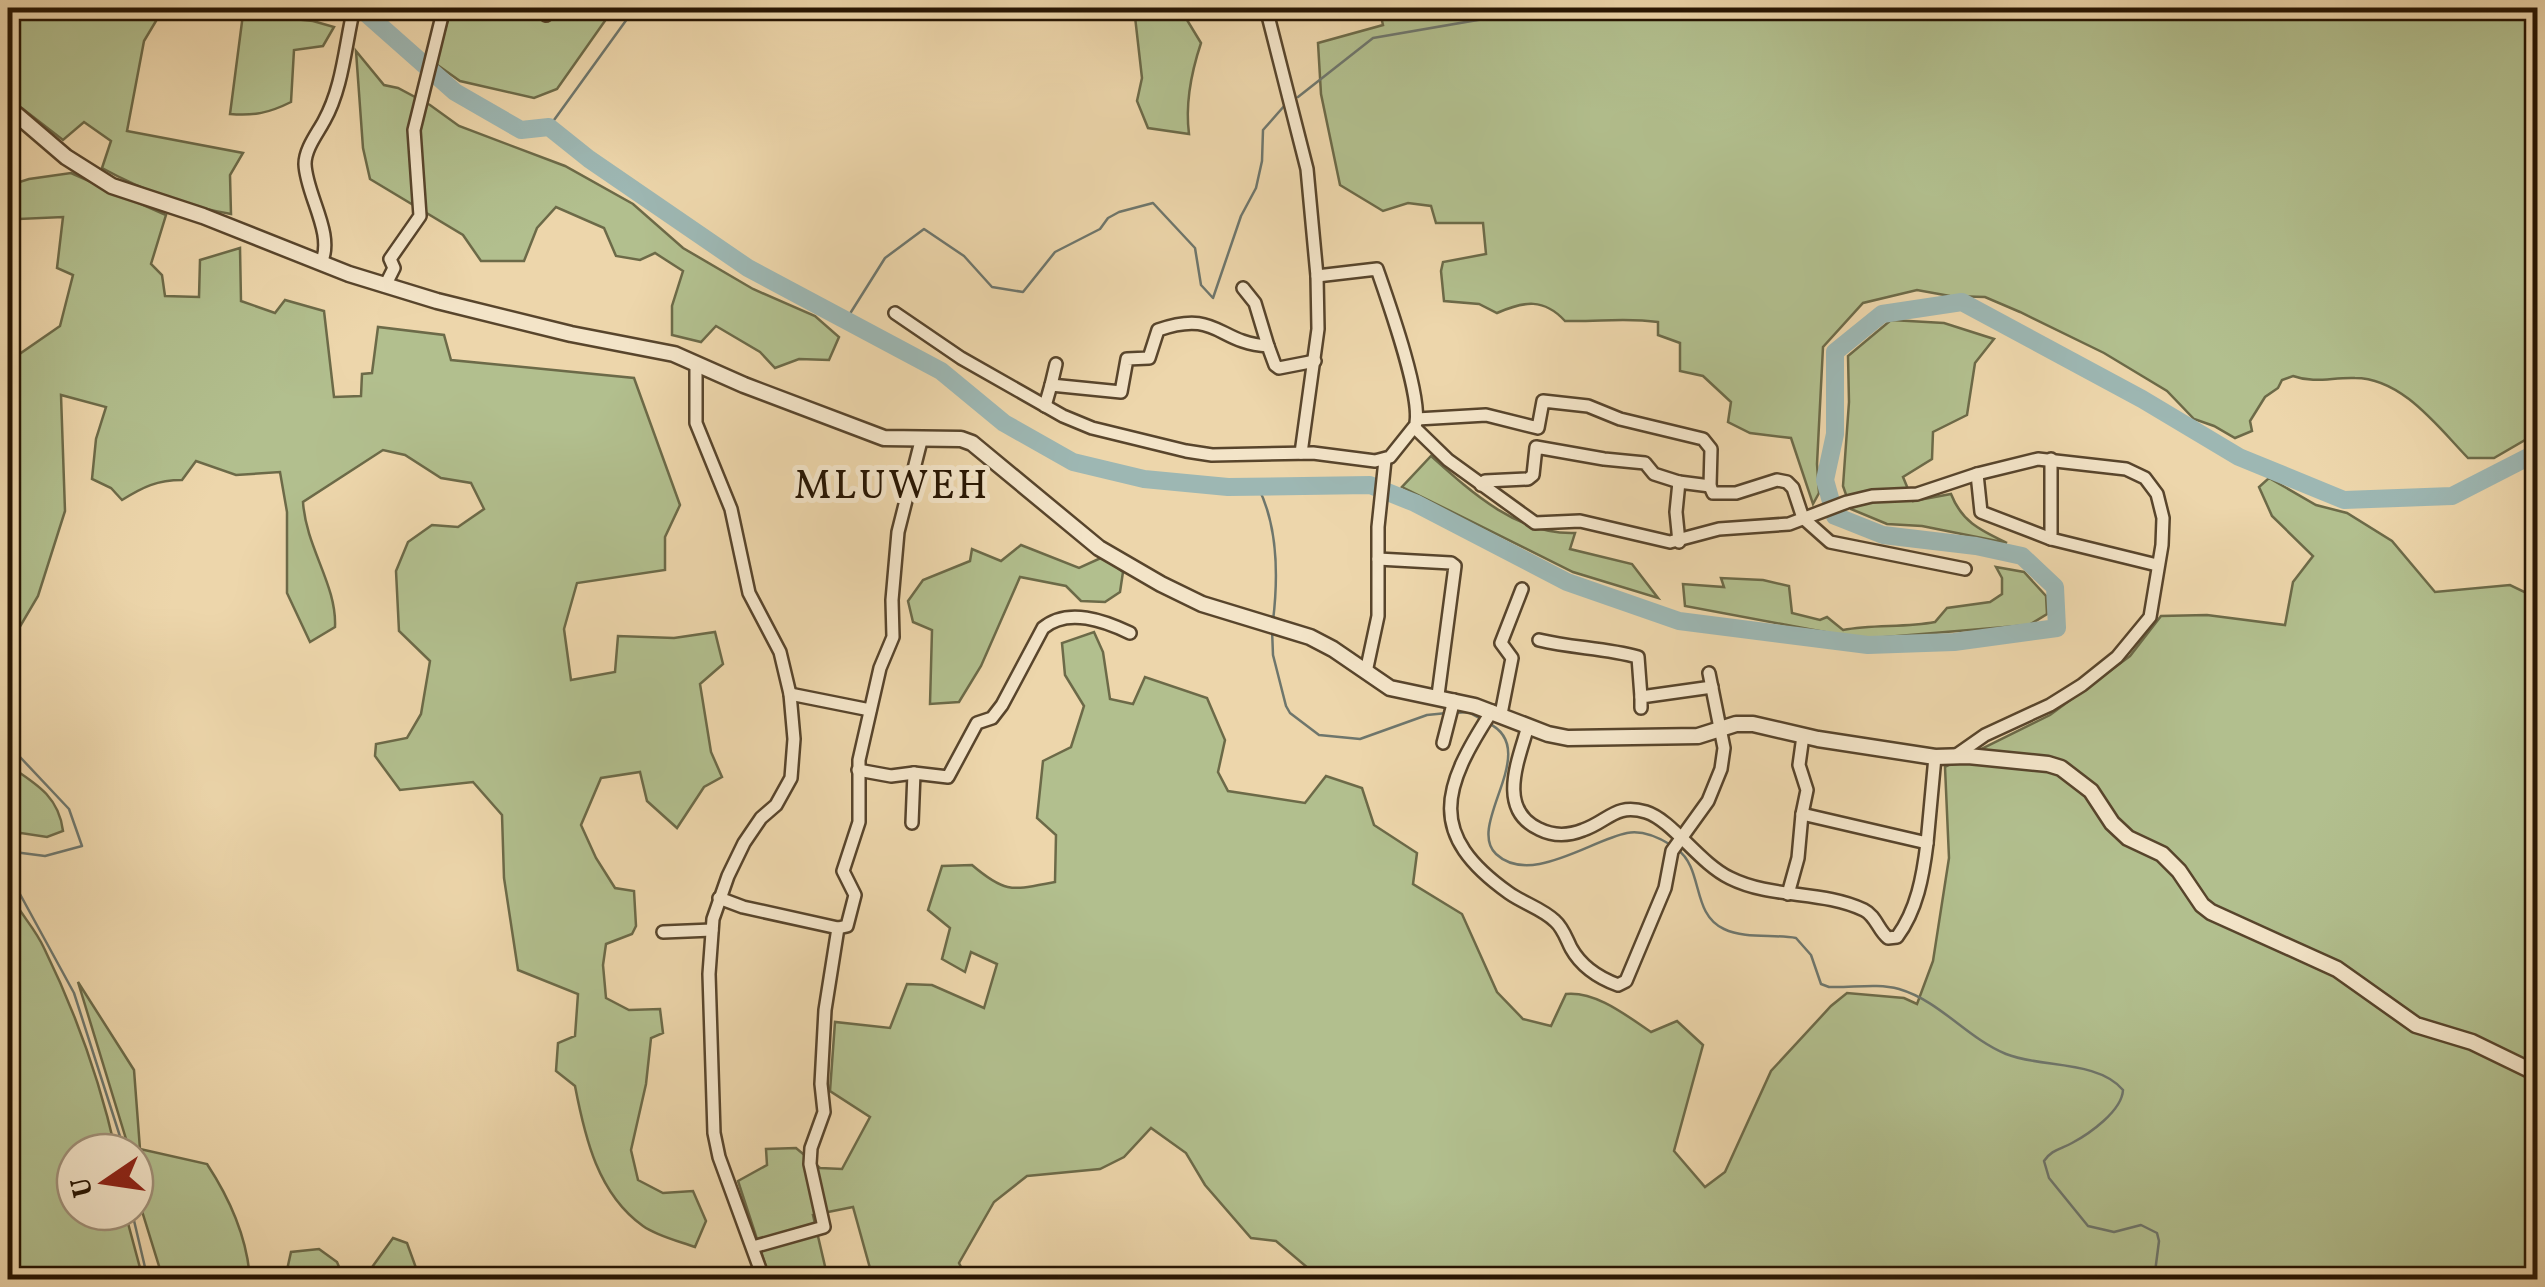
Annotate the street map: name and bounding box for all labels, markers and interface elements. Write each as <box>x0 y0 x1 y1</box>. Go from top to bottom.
district label: MLUWEH <box>794 460 990 516</box>
north arrow <box>55 1132 155 1232</box>
text: U <box>62 1173 104 1201</box>

